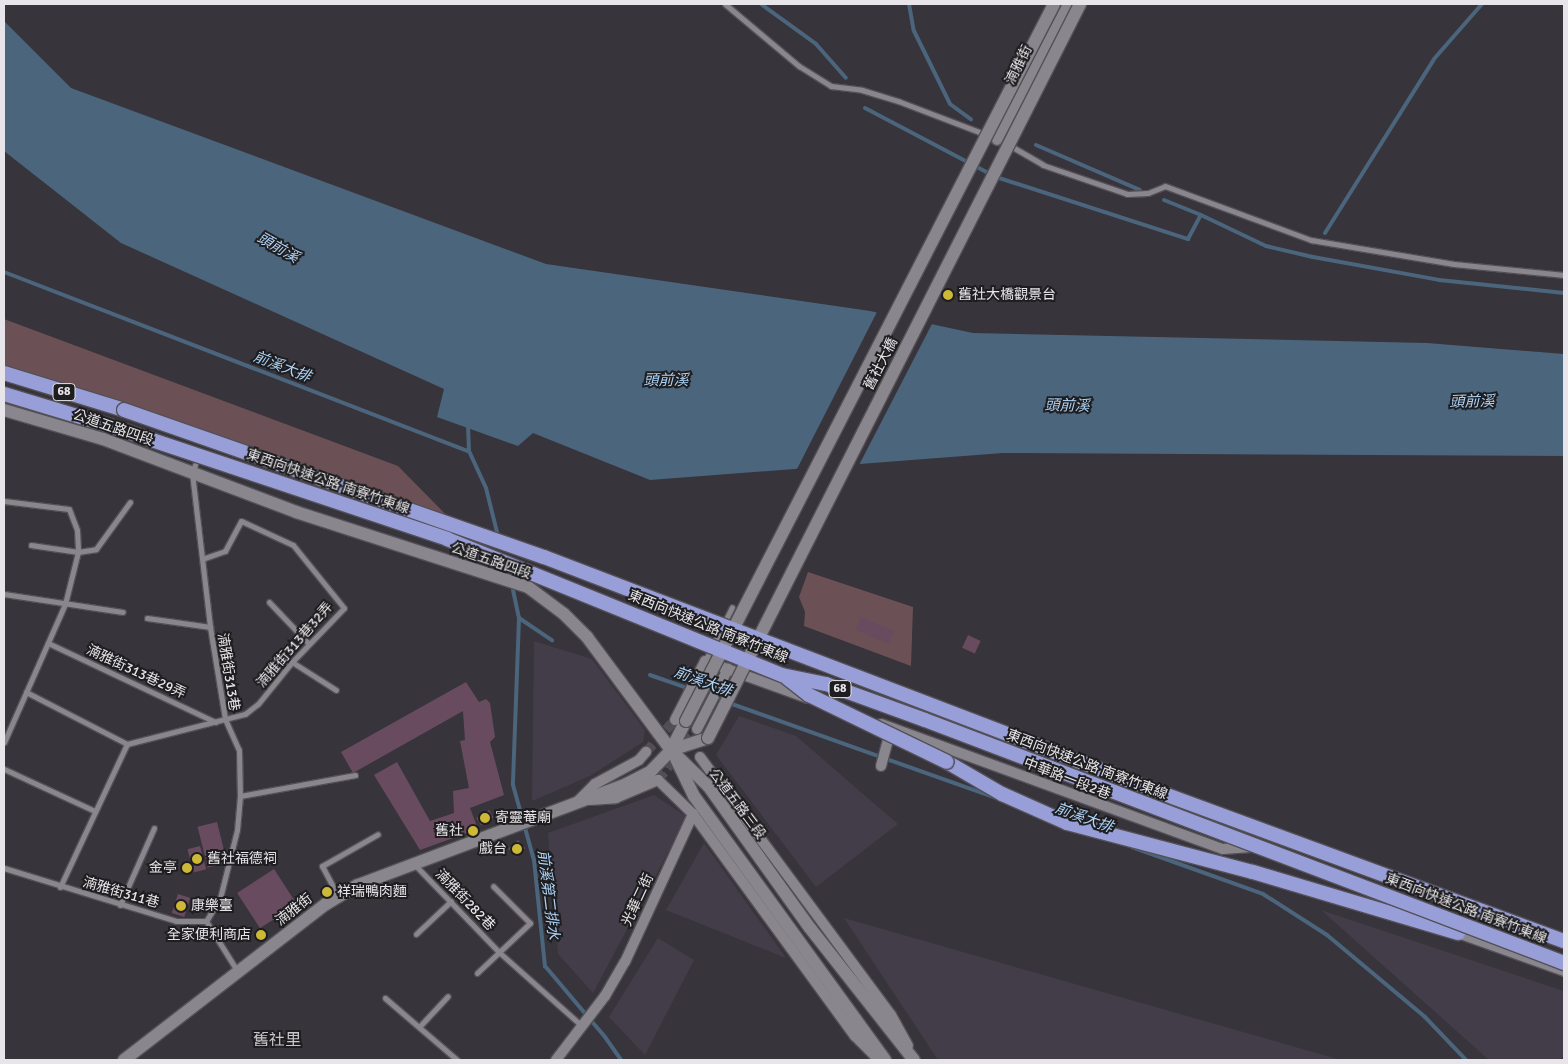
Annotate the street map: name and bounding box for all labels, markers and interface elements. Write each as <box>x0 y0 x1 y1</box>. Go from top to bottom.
street label: 湳雅街 <box>1002 42 1036 88</box>
water label: 頭前溪 <box>254 229 302 267</box>
place label: 舊社大橋觀景台 <box>958 287 1056 303</box>
marker: 舊社大橋觀景台 <box>942 289 954 301</box>
street label: 舊社大橋 <box>861 335 901 393</box>
water label: 前溪大排 <box>251 348 313 386</box>
water label: 頭前溪 <box>644 372 688 390</box>
road number: 68 <box>52 382 76 402</box>
water label: 頭前溪 <box>1449 393 1495 411</box>
water label: 頭前溪 <box>1044 397 1090 415</box>
street label: 公道五路四段 <box>71 406 155 450</box>
street label: 東西向快速公路 南寮竹東線 <box>244 446 412 518</box>
street label: 公道五路四段 <box>449 539 533 583</box>
street label: 東西向快速公路 南寮竹東線 <box>626 587 790 667</box>
street label: 湳雅街313巷32弄 <box>253 599 337 691</box>
street label: 湳雅街313巷 <box>214 632 242 712</box>
street label: 湳雅街313巷29弄 <box>84 642 188 702</box>
water label: 前溪大排 <box>672 663 734 701</box>
road number: 68 <box>828 680 852 699</box>
street label: 東西向快速公路 南寮竹東線 <box>1004 727 1170 803</box>
street label: 中華路一段2巷 <box>1021 755 1113 803</box>
street label: 公道五路三段 <box>705 765 769 843</box>
water label: 前溪大排 <box>1053 799 1115 837</box>
place label: 寄靈菴廟 <box>495 810 551 826</box>
marker: 寄靈菴廟 <box>479 812 491 824</box>
place label: 舊社 <box>435 823 463 839</box>
marker: 舊社 <box>467 825 479 837</box>
place label: 戲台 <box>479 841 507 857</box>
marker: 戲台 <box>511 843 523 855</box>
water label: 前溪第二排水 <box>534 849 562 941</box>
place label: 舊社福德祠 <box>207 851 277 867</box>
marker: 舊社福德祠 <box>191 853 203 865</box>
place label: 金亭 <box>149 860 177 876</box>
marker: 金亭 <box>181 862 193 874</box>
street label: 湳雅街282巷 <box>432 866 498 934</box>
street label: 光華二街 <box>619 871 657 929</box>
street label: 東西向快速公路 南寮竹東線 <box>1383 871 1549 947</box>
street label: 湳雅街311巷 <box>81 874 161 912</box>
place label: 祥瑞鴨肉麵 <box>337 884 407 900</box>
marker: 祥瑞鴨肉麵 <box>321 886 333 898</box>
street label: 湳雅街 <box>272 890 316 930</box>
place label: 康樂臺 <box>191 898 233 914</box>
marker: 康樂臺 <box>175 900 187 912</box>
place label: 全家便利商店 <box>167 927 251 943</box>
marker: 全家便利商店 <box>255 929 267 941</box>
district label: 舊社里 <box>253 1030 301 1050</box>

